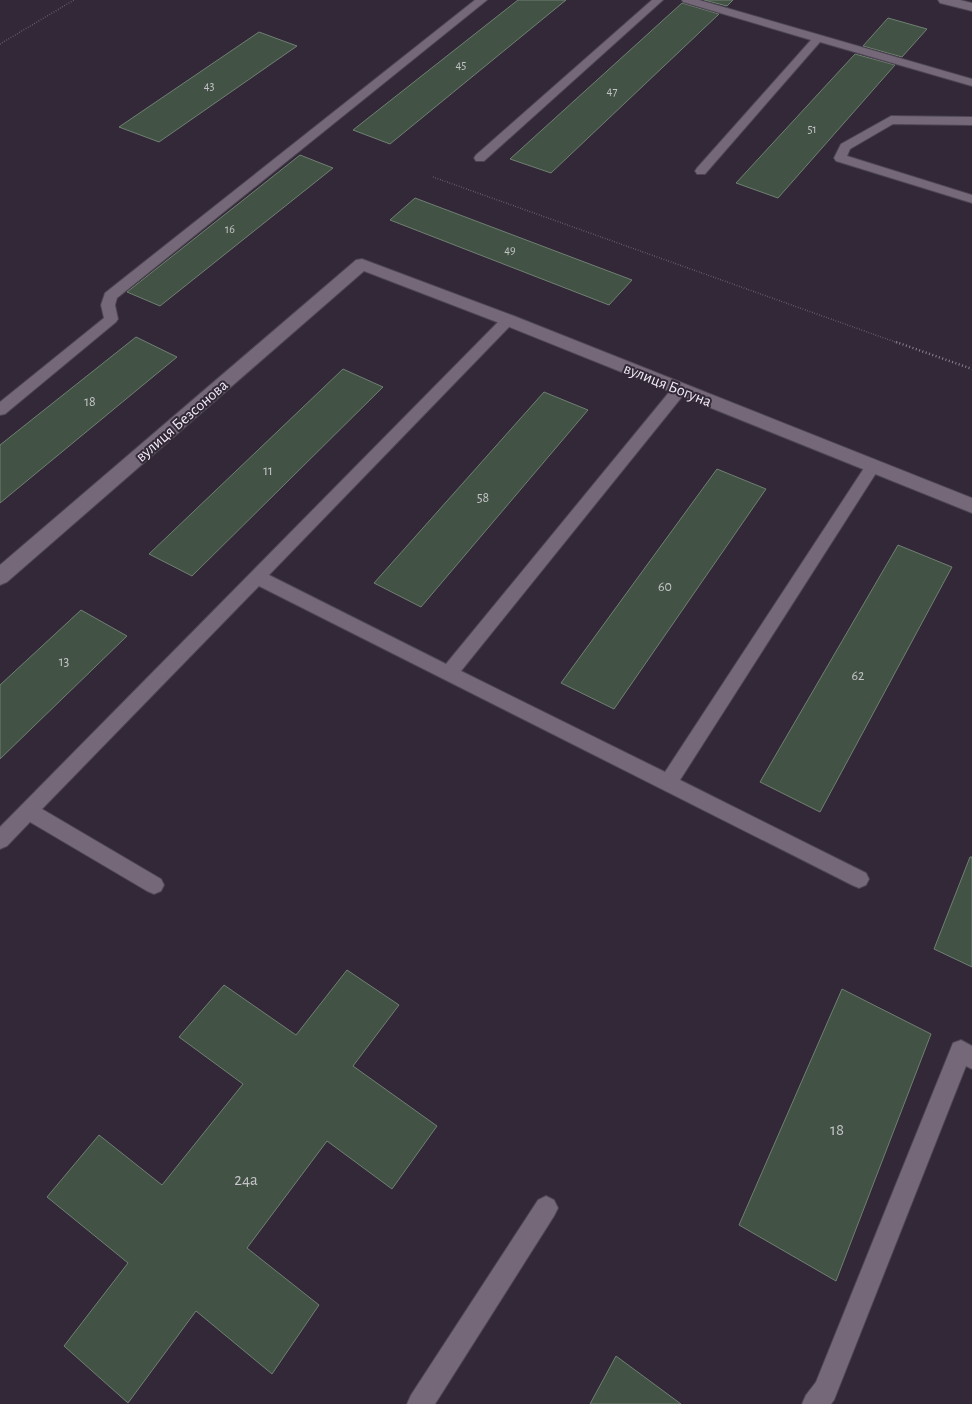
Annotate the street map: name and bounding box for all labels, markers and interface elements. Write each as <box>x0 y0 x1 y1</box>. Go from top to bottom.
house number: 45 <box>456 59 466 71</box>
house number: 43 <box>204 80 214 92</box>
house number: 47 <box>607 85 617 97</box>
house number: 51 <box>807 123 817 135</box>
house number: 16 <box>225 223 235 235</box>
house number: 49 <box>504 244 516 256</box>
street label: вулиця Богуна <box>621 360 714 411</box>
street label: вулиця Безсонова <box>133 377 231 466</box>
house number: 18 <box>84 395 96 409</box>
house number: 11 <box>263 464 273 478</box>
house number: 58 <box>477 491 489 505</box>
house number: 60 <box>658 580 672 594</box>
house number: 13 <box>59 655 70 669</box>
house number: 62 <box>852 669 864 683</box>
house number: 18 <box>830 1121 844 1138</box>
house number: 24а <box>234 1171 258 1188</box>

